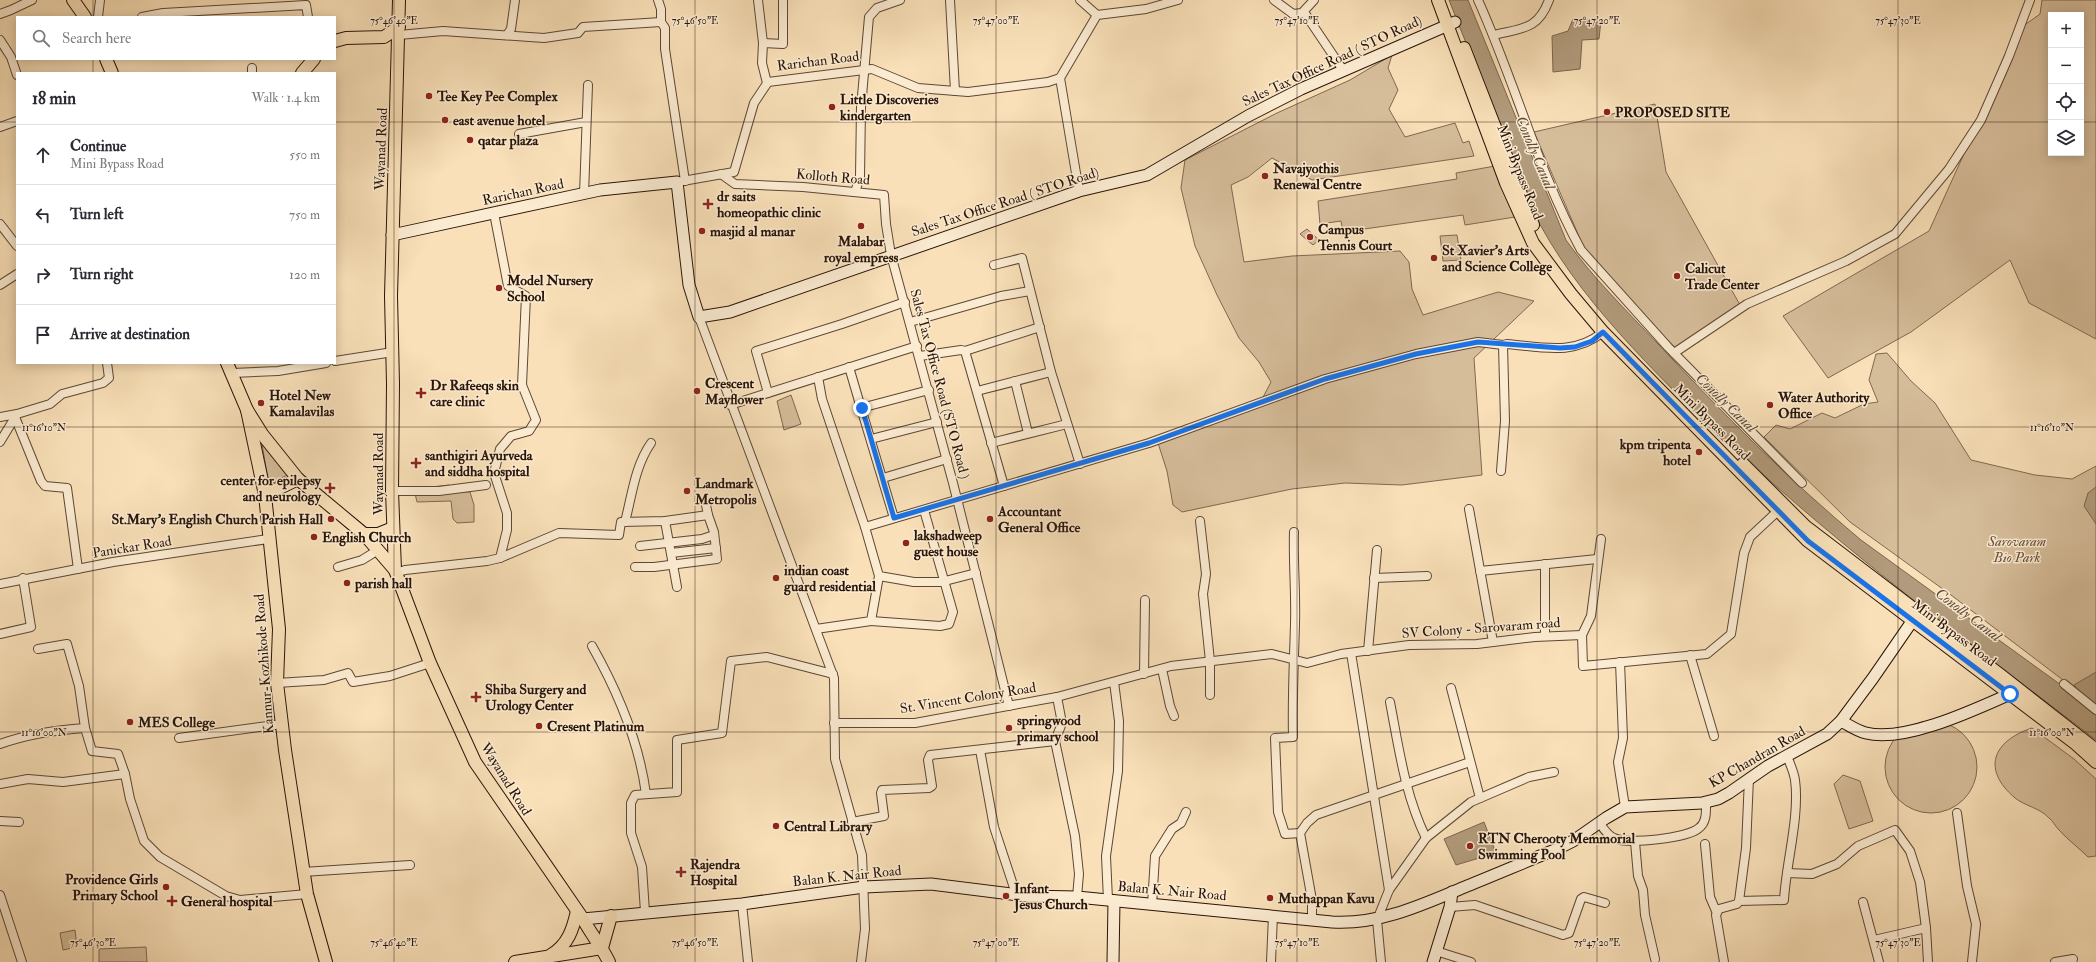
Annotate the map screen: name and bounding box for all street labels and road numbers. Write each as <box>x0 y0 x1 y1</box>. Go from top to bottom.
street label: Sales Tax Office Road ( STO Road) <box>1240 12 1424 110</box>
street label: Rarichan Road <box>776 48 860 74</box>
street label: Wayanad Road <box>371 107 392 192</box>
street label: Mini Bypass Road <box>1492 122 1547 223</box>
street label: Sales Tax Office Road ( STO Road) <box>909 164 1101 240</box>
street label: Kolloth Road <box>795 165 871 189</box>
street label: Rarichan Road <box>481 175 565 209</box>
street label: Sales Tax Office Road (STO Road ) <box>906 287 974 481</box>
street label: Mini Bypass Road <box>1670 380 1754 465</box>
street label: Wayanad Road <box>370 433 388 516</box>
street label: Panickar Road <box>91 532 173 562</box>
street label: Kannur-Kozhikode Road <box>251 593 277 735</box>
street label: Mini Bypass Road <box>1908 596 2000 671</box>
street label: SV Colony - Sarovaram road <box>1401 614 1561 643</box>
street label: St. Vincent Colony Road <box>899 679 1037 718</box>
street label: KP Chandran Road <box>1706 722 1808 792</box>
street label: Wayanad Road <box>476 739 535 819</box>
street label: Balan K. Nair Road <box>792 862 902 890</box>
street label: Balan K. Nair Road <box>1117 878 1227 904</box>

